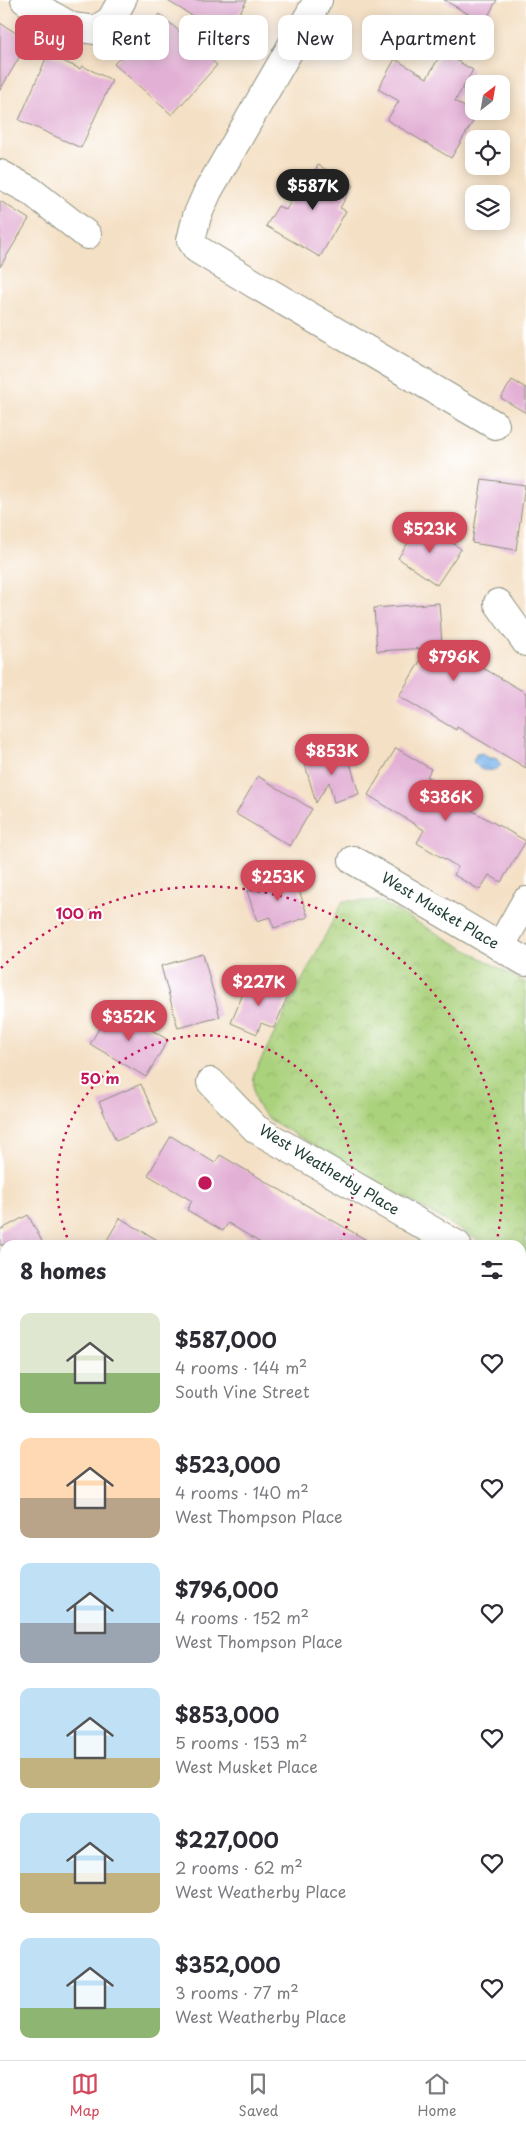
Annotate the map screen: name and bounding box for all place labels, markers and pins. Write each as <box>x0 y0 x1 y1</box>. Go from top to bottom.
pin: $587K <box>278 168 348 211</box>
pin: $523K <box>395 512 465 554</box>
pin: $796K <box>419 640 489 682</box>
pin: $853K <box>297 734 367 776</box>
pin: $386K <box>411 780 481 822</box>
pin: $253K <box>243 860 313 902</box>
pin: $227K <box>224 964 294 1007</box>
pin: $352K <box>94 1000 164 1042</box>
centre of rings <box>196 1174 214 1192</box>

